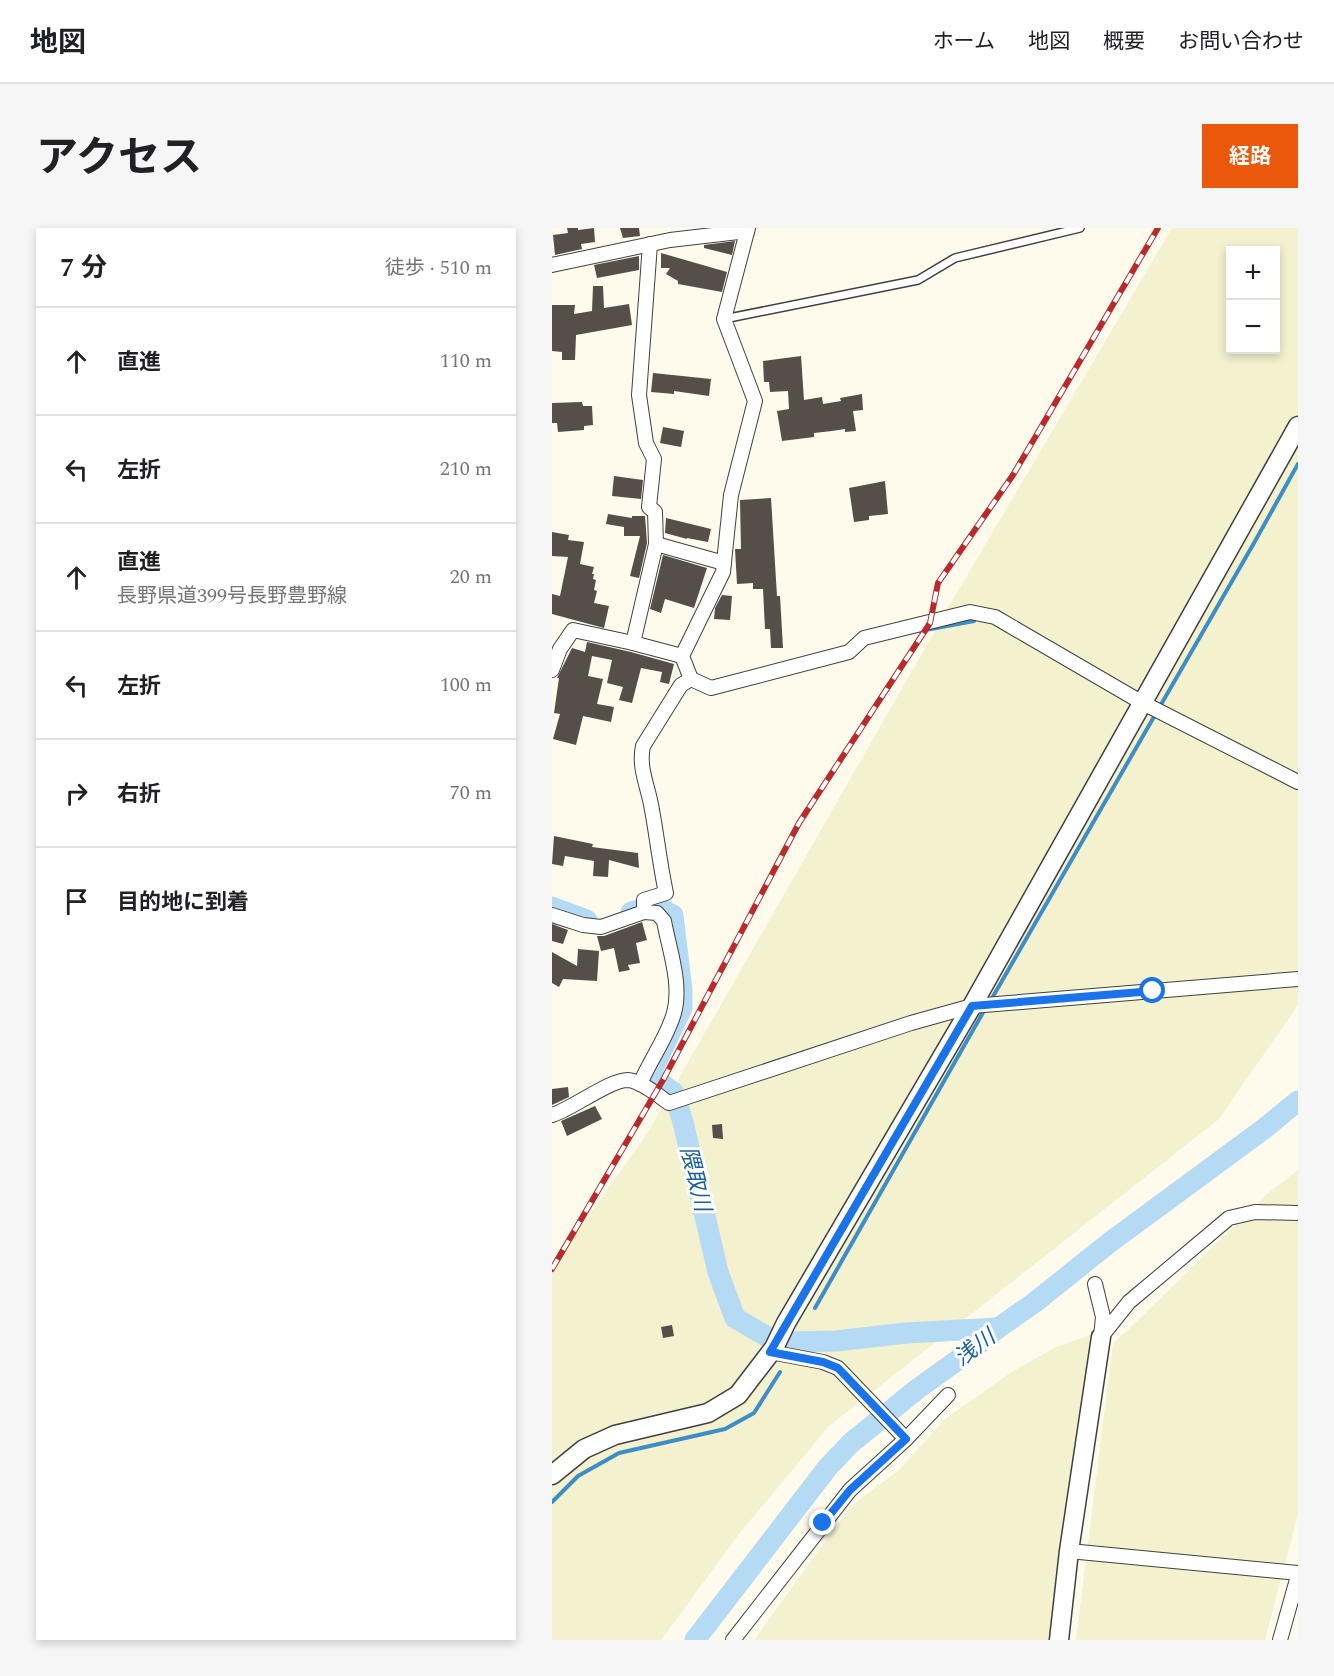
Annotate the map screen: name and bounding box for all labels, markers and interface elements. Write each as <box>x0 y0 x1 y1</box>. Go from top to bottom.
text: 地図 <box>30 21 86 64</box>
text: ホーム <box>933 26 995 58</box>
text: 地図 <box>1028 26 1070 58</box>
text: 概要 <box>1103 26 1145 58</box>
text: お問い合わせ <box>1178 26 1304 58</box>
button: 経路 <box>1202 124 1298 188</box>
text: アクセス <box>36 127 202 190</box>
map controls <box>1226 246 1280 354</box>
button: + <box>1226 246 1280 300</box>
text: 7 分 <box>60 248 107 288</box>
text: 徒歩 · 510 m <box>385 253 492 283</box>
button: − <box>1226 300 1280 354</box>
icon: ahead <box>60 345 93 378</box>
text: 直進 <box>117 346 161 379</box>
text: 110 m <box>440 346 492 376</box>
icon: left <box>60 453 93 486</box>
text: 左折 <box>117 454 161 487</box>
text: 210 m <box>440 454 492 484</box>
text: 直進 <box>117 546 161 579</box>
icon: ahead <box>60 561 93 594</box>
text: 20 m <box>450 562 492 592</box>
text: 長野県道399号長野豊野線 <box>117 581 347 611</box>
icon: left <box>60 669 93 702</box>
text: 左折 <box>117 670 161 703</box>
text: 100 m <box>440 670 492 700</box>
icon: right <box>60 777 93 810</box>
text: 右折 <box>117 778 161 811</box>
text: 70 m <box>450 778 492 808</box>
icon: arrive <box>60 885 93 918</box>
text: 目的地に到着 <box>117 886 249 919</box>
route start <box>1139 977 1165 1003</box>
water label: 隈取川 <box>671 1143 719 1217</box>
water label: 浅川 <box>947 1320 1004 1374</box>
route end <box>809 1509 835 1535</box>

